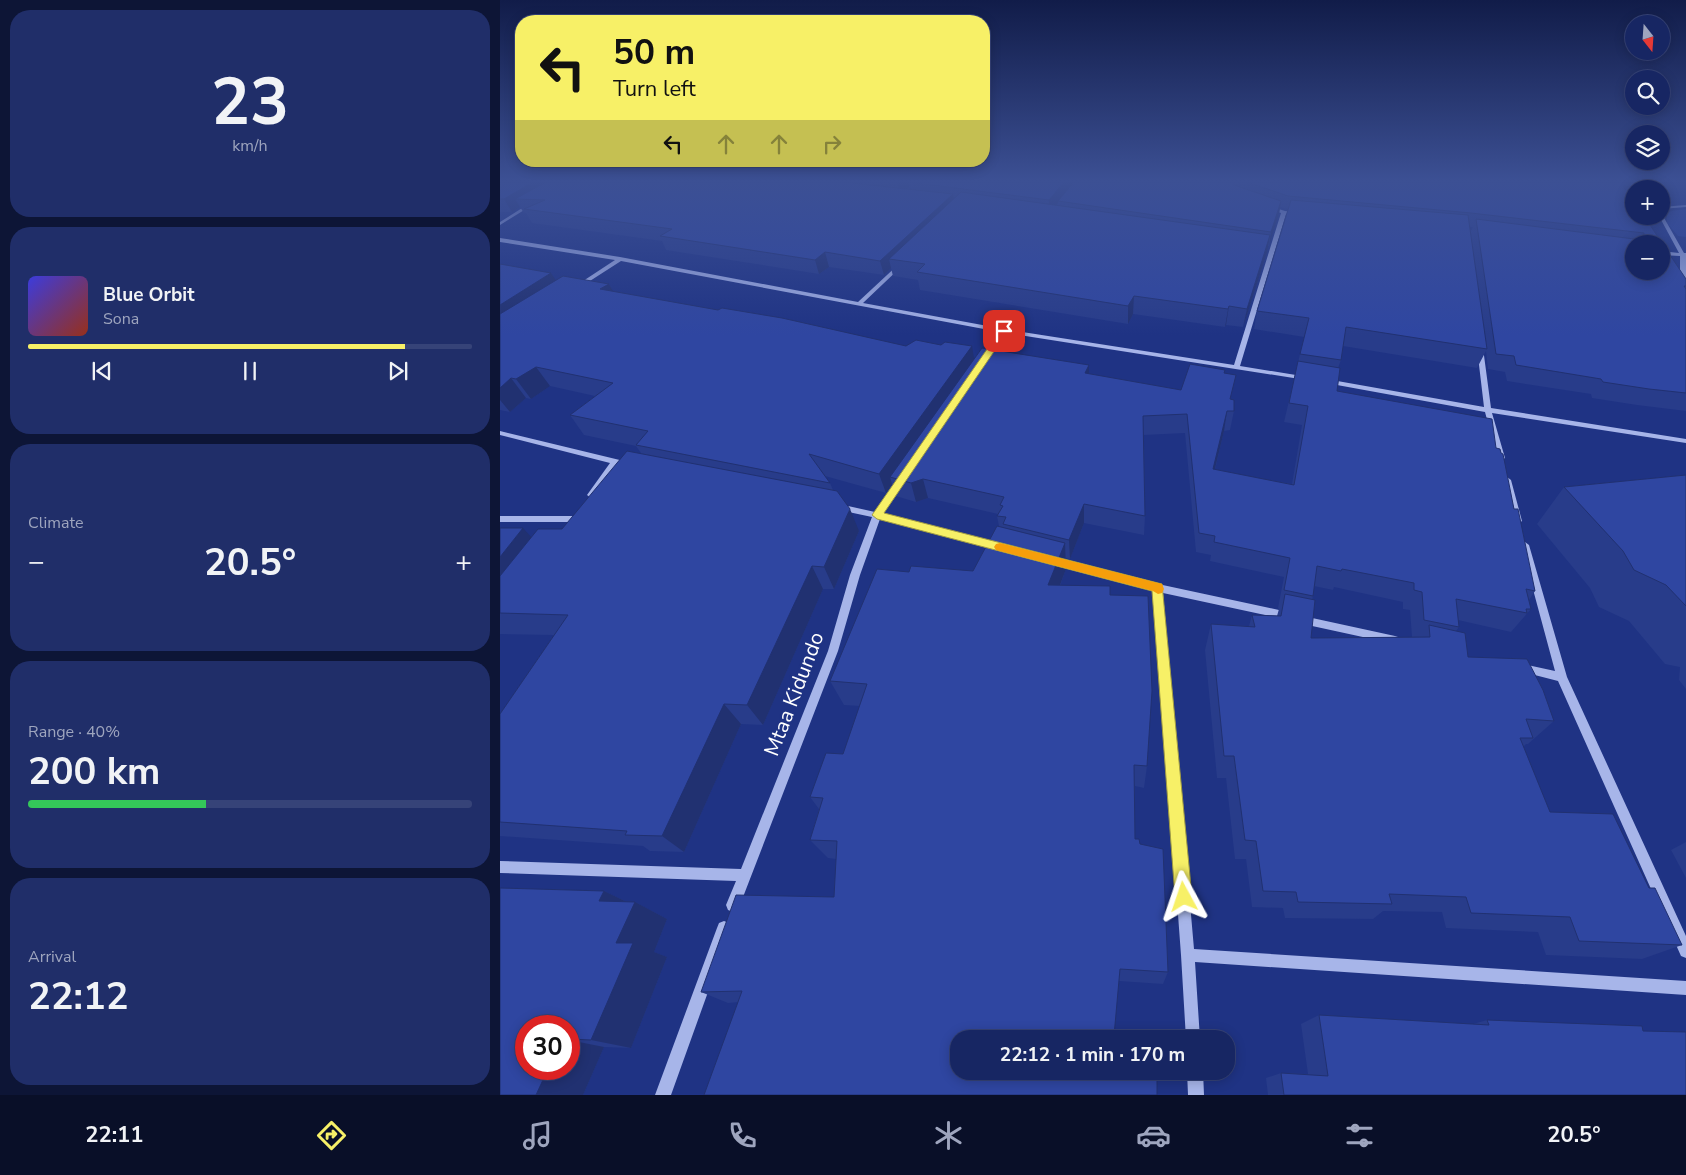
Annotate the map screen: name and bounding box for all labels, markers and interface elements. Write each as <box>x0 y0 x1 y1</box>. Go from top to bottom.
north arrow <box>1625 15 1670 60</box>
map controls <box>1625 15 1670 280</box>
text: 50 m <box>613 29 695 76</box>
icon: left <box>530 35 595 100</box>
text: 23 <box>211 58 289 147</box>
button: search <box>1625 70 1670 115</box>
text: Turn left <box>613 74 696 104</box>
button: layers <box>1625 125 1670 170</box>
icon: left <box>659 130 687 158</box>
icon: ahead <box>712 130 740 158</box>
icon: ahead <box>765 130 793 158</box>
icon: right <box>818 130 846 158</box>
text: km/h <box>232 135 268 157</box>
button: + <box>1625 180 1670 225</box>
button: − <box>1625 235 1670 280</box>
text: Blue Orbit <box>103 282 194 308</box>
text: Sona <box>103 308 139 330</box>
pin <box>983 310 1025 352</box>
icon: arrive <box>990 317 1018 345</box>
icon: previous <box>88 357 116 385</box>
icon: pause <box>236 357 264 385</box>
icon: next <box>384 357 412 385</box>
text: Climate <box>28 512 83 534</box>
text: 20.5° <box>204 537 296 588</box>
text: − <box>28 543 45 581</box>
text: + <box>455 543 472 581</box>
street label: Mtaa Kidundo <box>757 628 831 760</box>
text: Range · 40% <box>28 721 120 743</box>
text: 200 km <box>28 746 160 797</box>
position arrow <box>1157 870 1209 922</box>
text: Arrival <box>28 946 76 968</box>
text: 22:12 <box>28 971 129 1022</box>
speed limit sign: 30 <box>515 1015 580 1080</box>
text: 22:12 · 1 min · 170 m <box>1000 1042 1185 1068</box>
icon: directions <box>314 1118 349 1153</box>
icon: music <box>520 1118 555 1153</box>
icon: phone <box>725 1118 760 1153</box>
icon: climate <box>931 1118 966 1153</box>
icon: car <box>1136 1118 1171 1153</box>
icon: filters <box>1342 1118 1377 1153</box>
text: 22:11 <box>85 1120 144 1150</box>
text: 20.5° <box>1547 1120 1601 1150</box>

